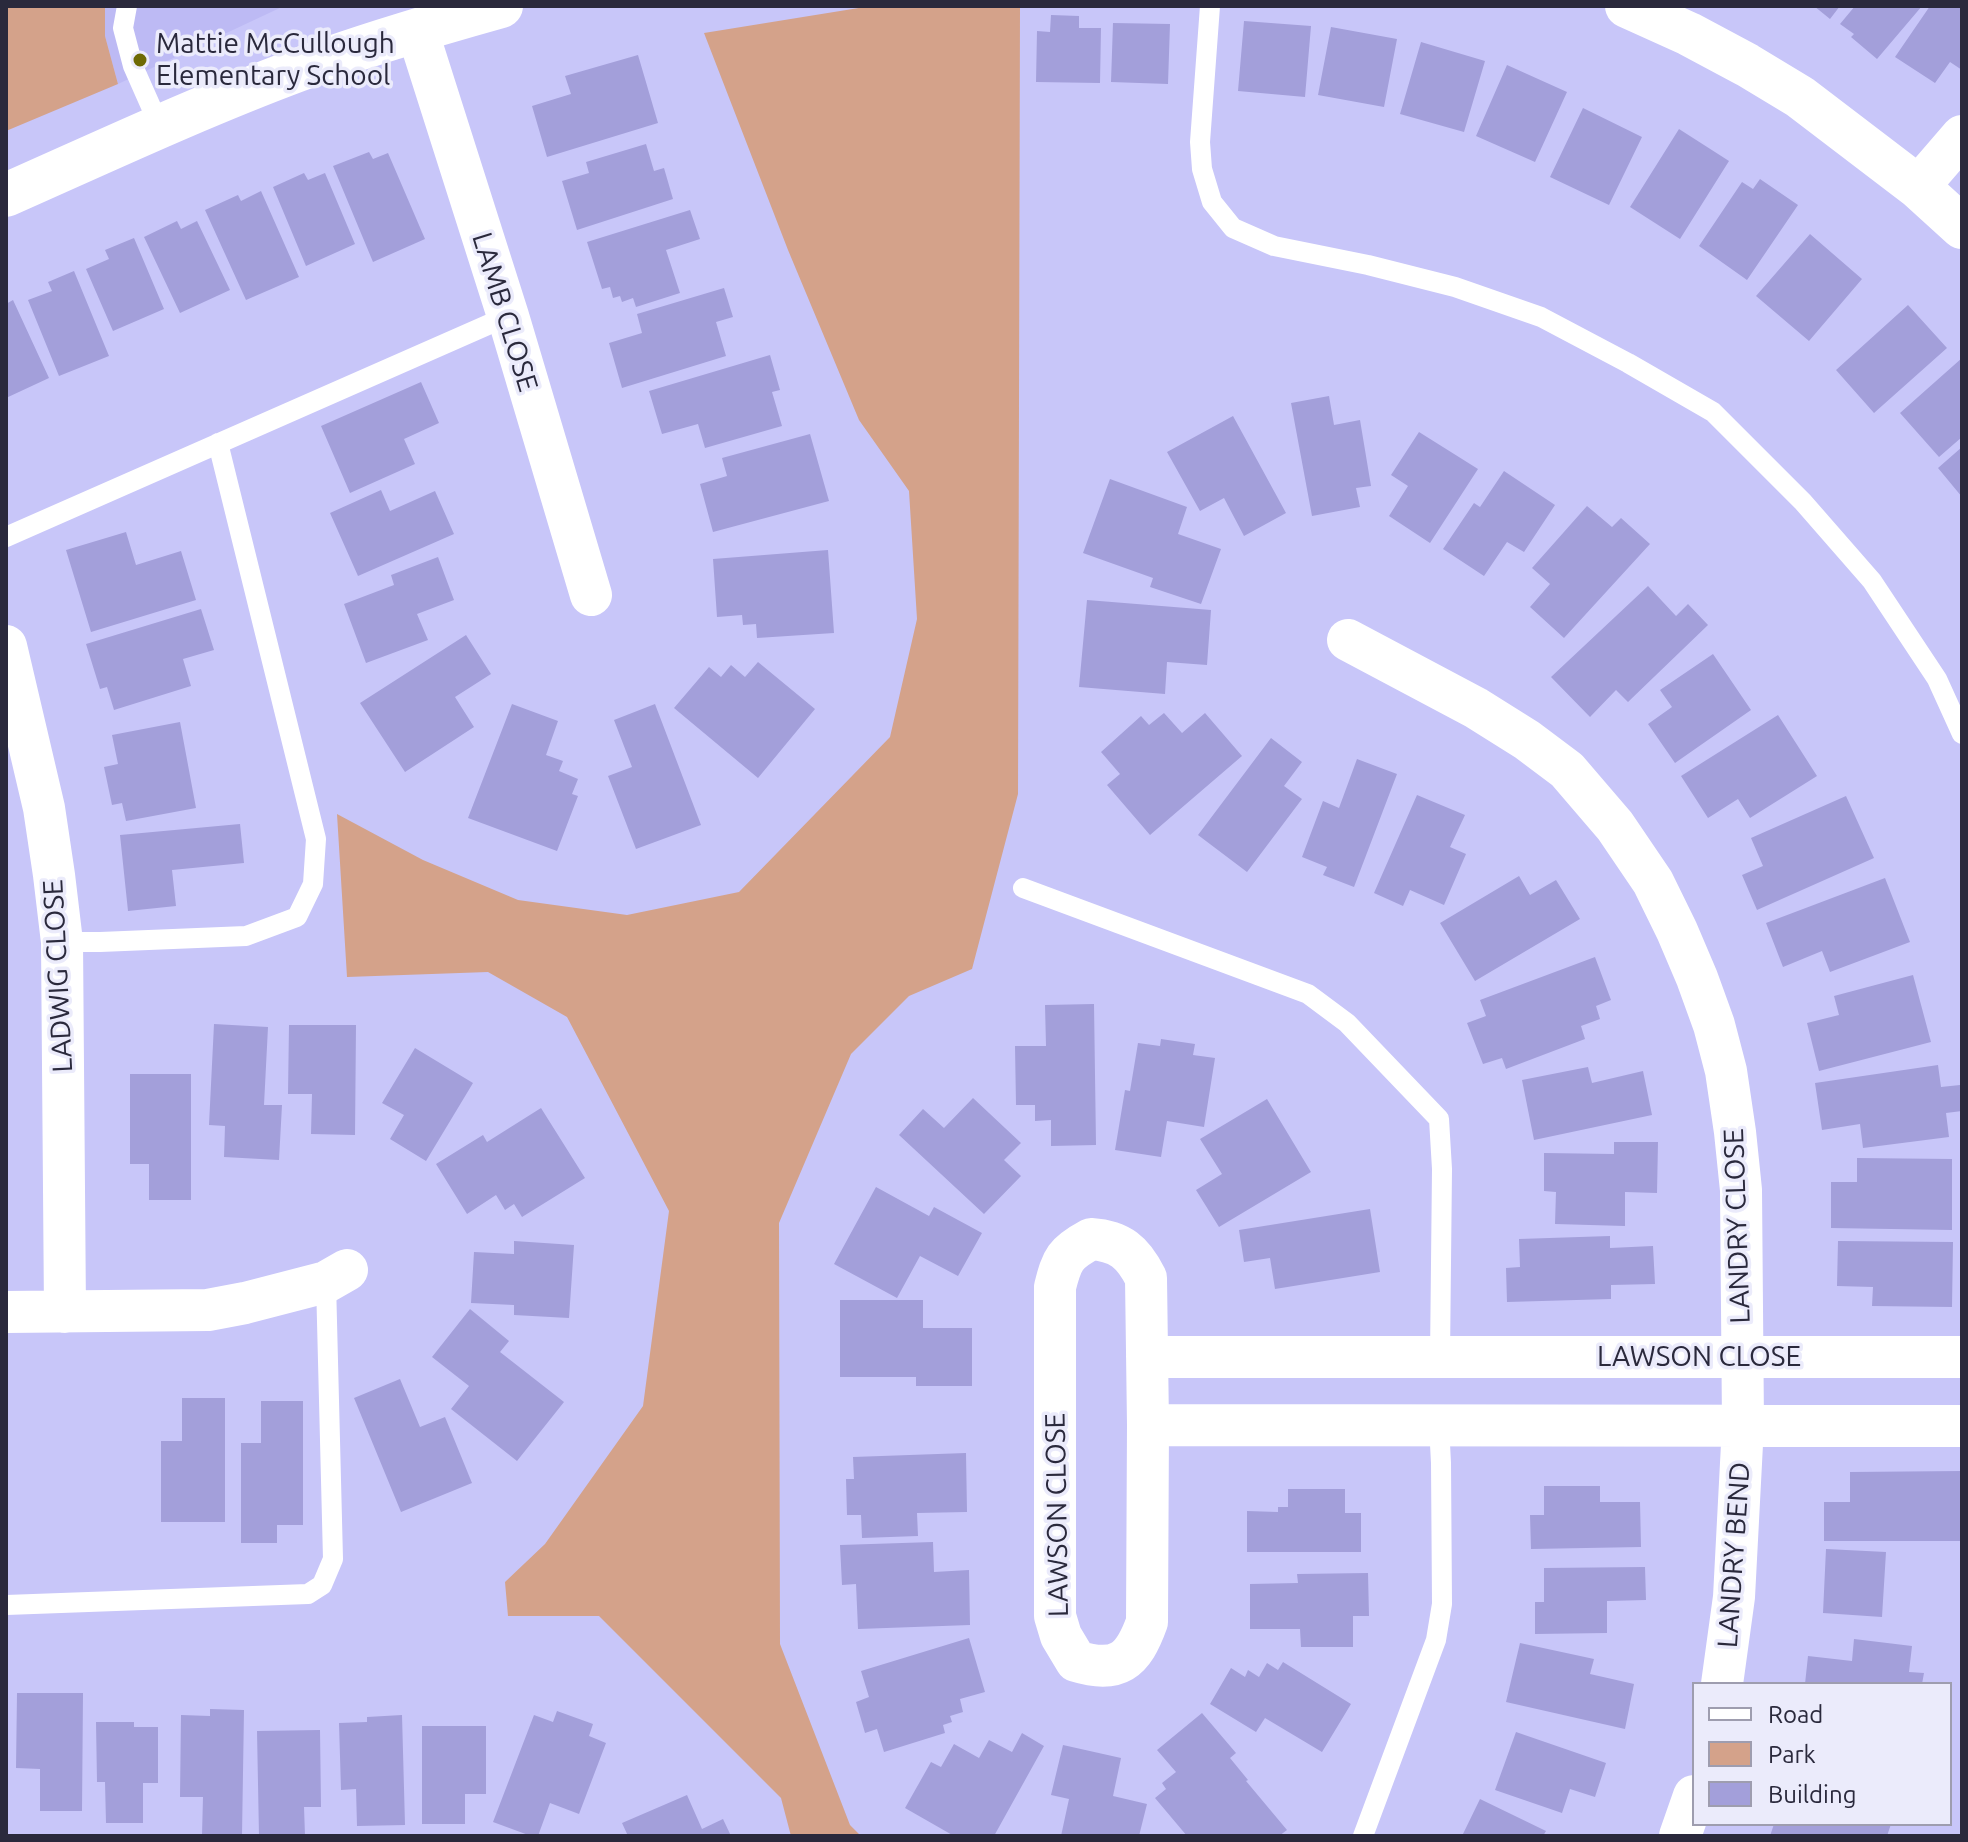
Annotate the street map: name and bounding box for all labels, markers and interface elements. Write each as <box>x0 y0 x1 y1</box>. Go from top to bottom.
place label: Mattie McCullough Elementary School <box>156 27 395 93</box>
marker: Mattie McCullough Elementary School <box>131 51 149 69</box>
street label: LAMB CLOSE <box>465 228 545 396</box>
street label: LADWIG CLOSE <box>36 879 80 1073</box>
street label: LANDRY CLOSE <box>1717 1128 1757 1324</box>
street label: LAWSON CLOSE <box>1597 1340 1801 1374</box>
street label: LAWSON CLOSE <box>1038 1413 1076 1617</box>
street label: LANDRY BEND <box>1711 1461 1757 1649</box>
legend <box>1692 1682 1952 1826</box>
text: Road <box>1768 1701 1823 1728</box>
text: Park <box>1768 1741 1816 1768</box>
text: Building <box>1768 1781 1856 1808</box>

